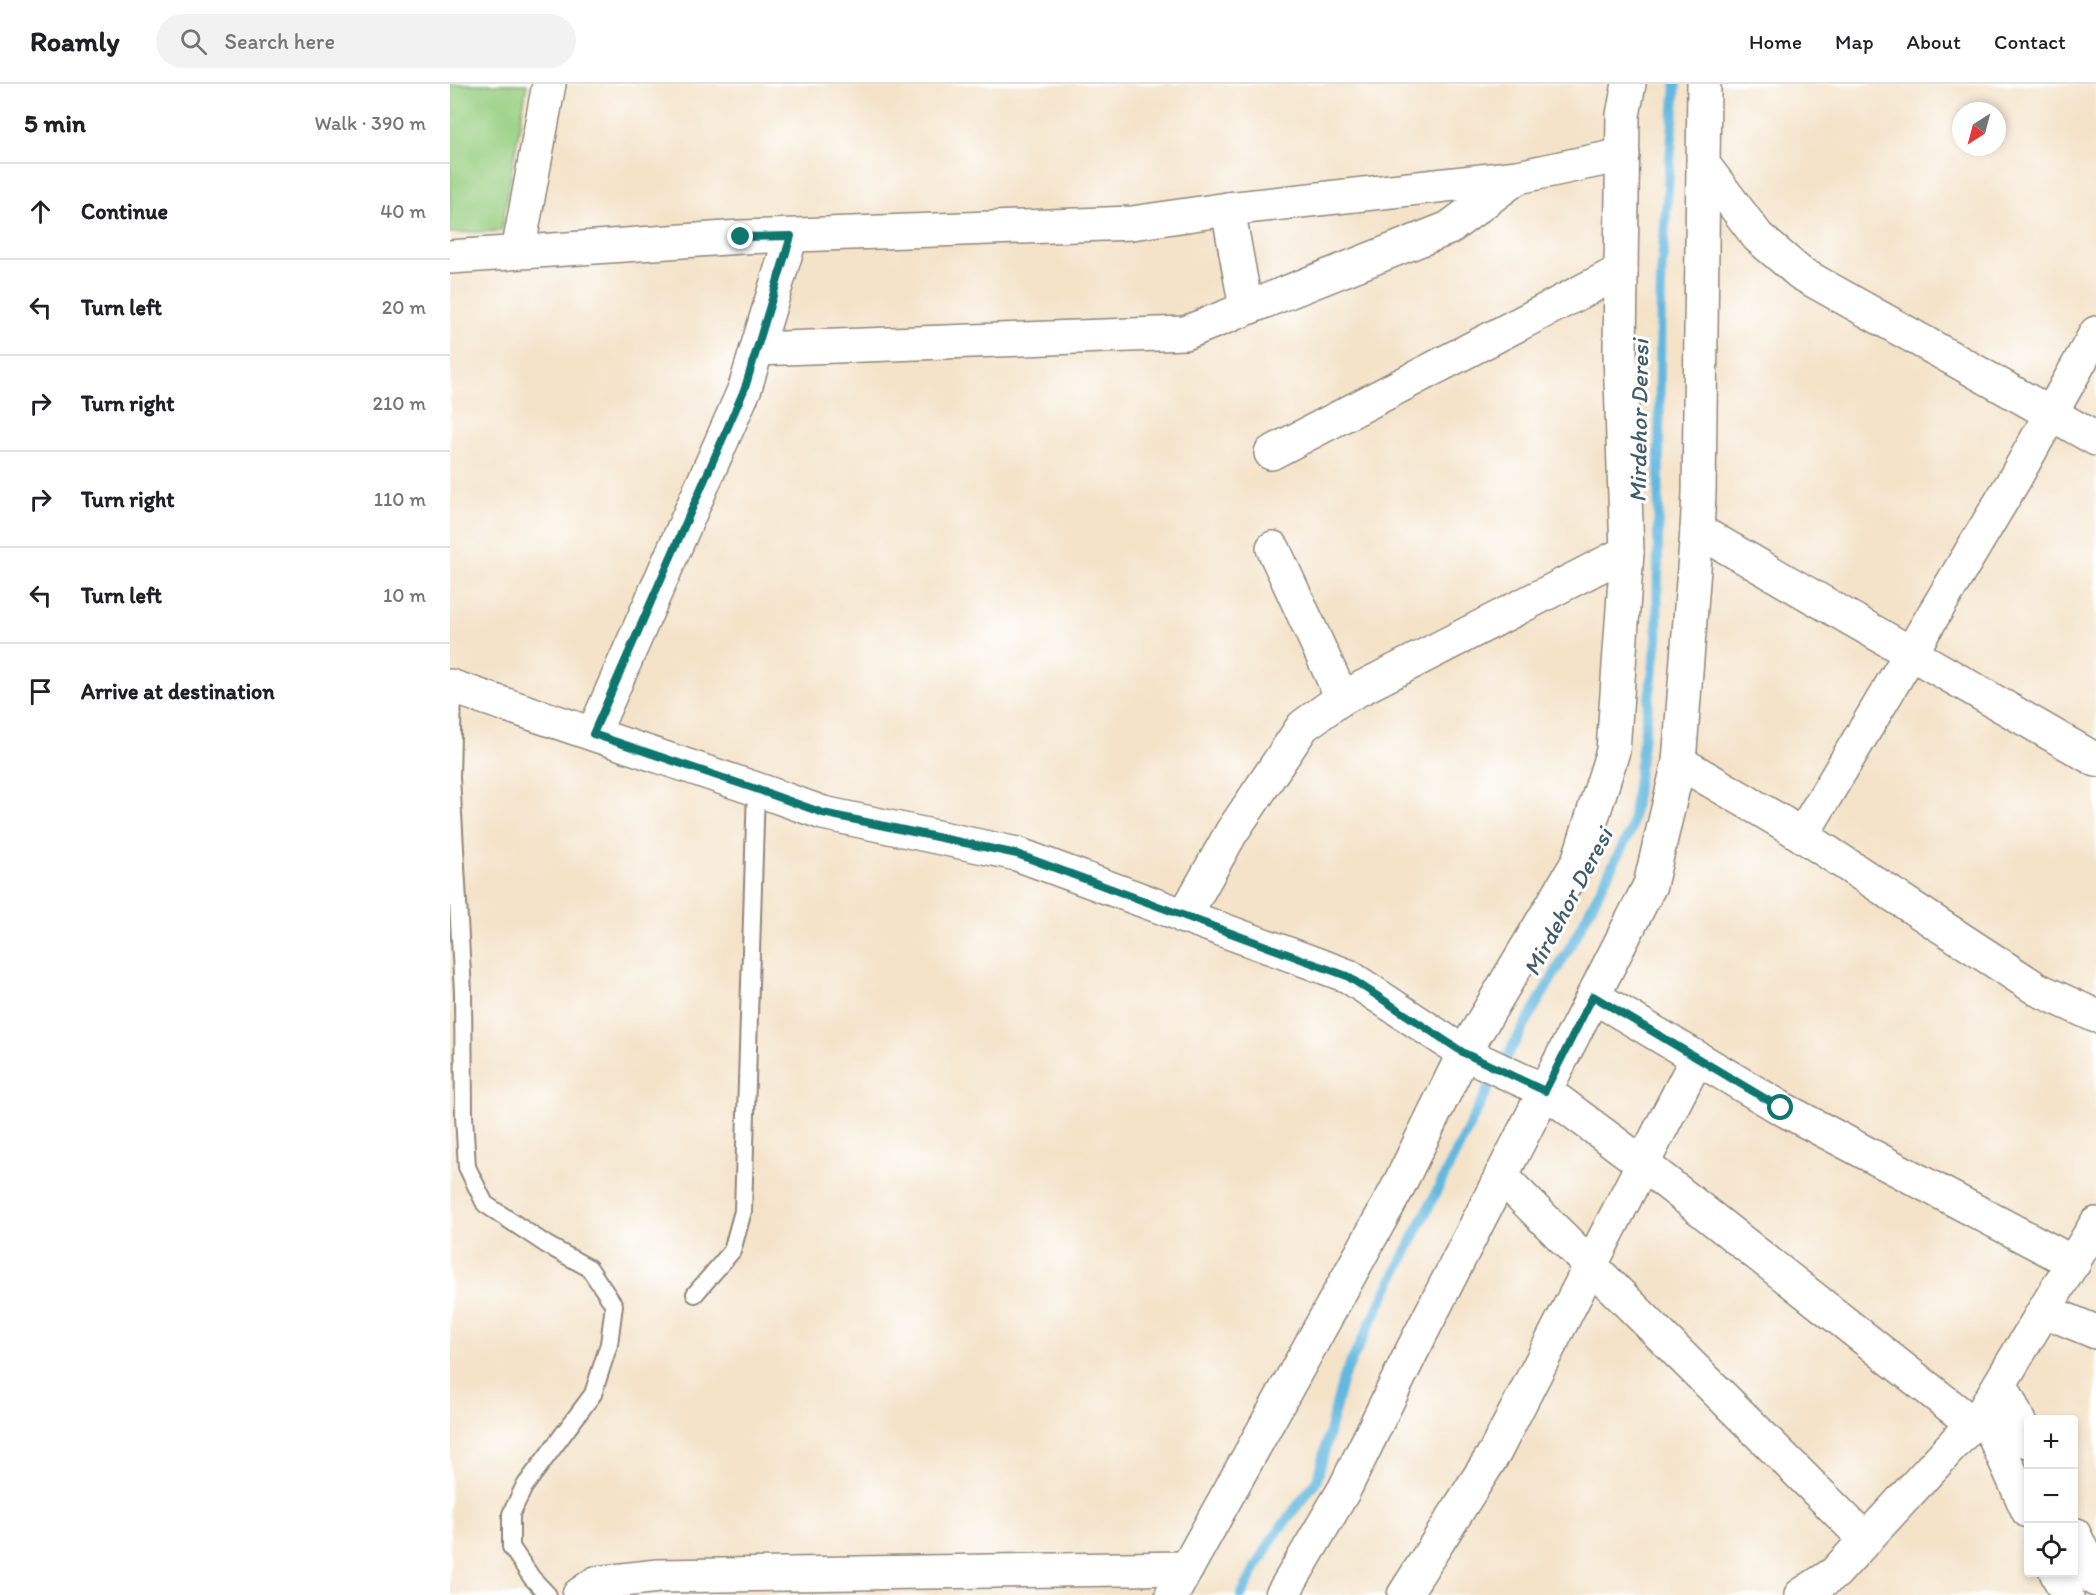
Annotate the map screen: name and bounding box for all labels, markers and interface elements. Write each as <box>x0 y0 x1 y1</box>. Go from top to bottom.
search box <box>156 14 576 68</box>
text: Roamly <box>30 24 120 58</box>
icon: search <box>177 25 210 58</box>
text: Search here <box>225 28 335 55</box>
text: Home <box>1749 29 1802 54</box>
text: Map <box>1835 29 1874 54</box>
text: About <box>1907 29 1961 54</box>
text: Contact <box>1994 29 2066 54</box>
north arrow <box>1952 102 2006 156</box>
text: 5 min <box>24 107 86 139</box>
text: Walk · 390 m <box>315 111 426 135</box>
icon: ahead <box>24 195 57 228</box>
text: Continue <box>81 198 168 225</box>
text: 40 m <box>380 199 426 223</box>
route end <box>727 223 753 249</box>
icon: left <box>24 291 57 324</box>
text: Turn left <box>81 294 162 321</box>
text: 20 m <box>382 295 426 319</box>
water label: Mirdehor Deresi <box>1623 336 1654 503</box>
icon: right <box>24 387 57 420</box>
text: Turn right <box>81 390 175 417</box>
text: 210 m <box>373 391 426 415</box>
icon: right <box>24 483 57 516</box>
text: Turn right <box>81 486 175 513</box>
text: 110 m <box>374 487 426 511</box>
icon: left <box>24 579 57 612</box>
text: Turn left <box>81 582 162 609</box>
text: 10 m <box>383 583 426 607</box>
icon: arrive <box>24 675 57 708</box>
text: Arrive at destination <box>81 678 275 705</box>
water label: Mirdehor Deresi <box>1516 820 1620 981</box>
route start <box>1767 1094 1793 1120</box>
map controls <box>2024 1415 2078 1577</box>
button: + <box>2024 1415 2078 1469</box>
button: − <box>2024 1469 2078 1523</box>
button: locate <box>2024 1523 2078 1577</box>

